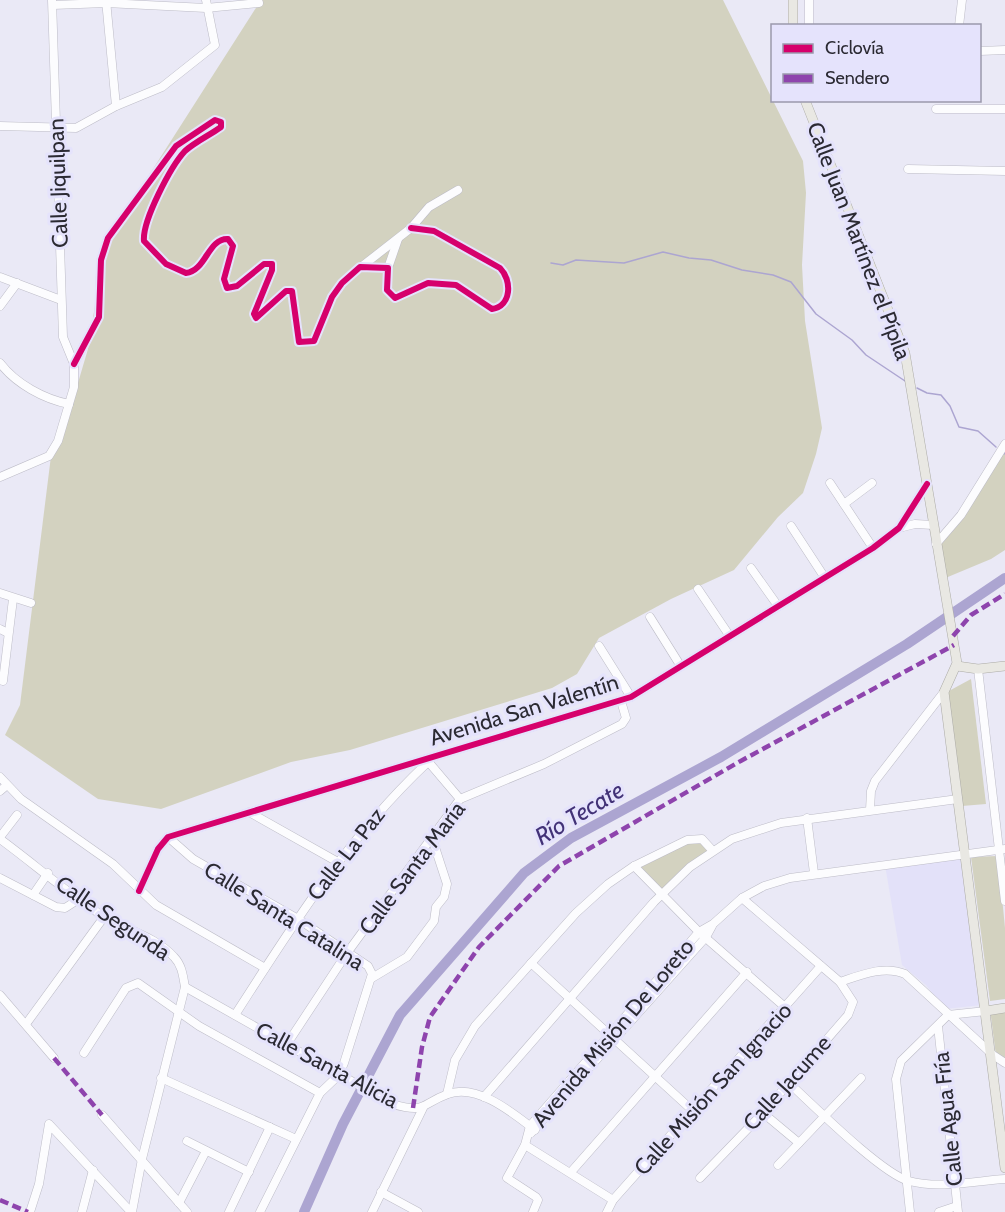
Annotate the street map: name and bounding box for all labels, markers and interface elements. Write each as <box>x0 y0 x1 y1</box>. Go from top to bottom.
legend <box>771 24 981 102</box>
text: Ciclovía <box>825 37 884 59</box>
text: Sendero <box>825 67 889 89</box>
street label: Calle Jiquilpan <box>42 118 74 248</box>
street label: Calle Juan Martínez el Pípila <box>801 118 917 364</box>
street label: Avenida San Valentín <box>426 668 622 752</box>
water label: Río Tecate <box>529 775 629 851</box>
street label: Calle Santa María <box>353 796 471 940</box>
street label: Calle La Paz <box>301 802 391 906</box>
street label: Calle Santa Catalina <box>199 856 369 976</box>
street label: Calle Segunda <box>51 870 176 966</box>
street label: Avenida Misión De Loreto <box>526 933 700 1133</box>
street label: Calle Misión San Ignacio <box>629 997 797 1181</box>
street label: Calle Santa Alicia <box>251 1016 403 1114</box>
street label: Calle Jacume <box>737 1030 837 1136</box>
street label: Calle Agua Fría <box>927 1050 968 1187</box>

